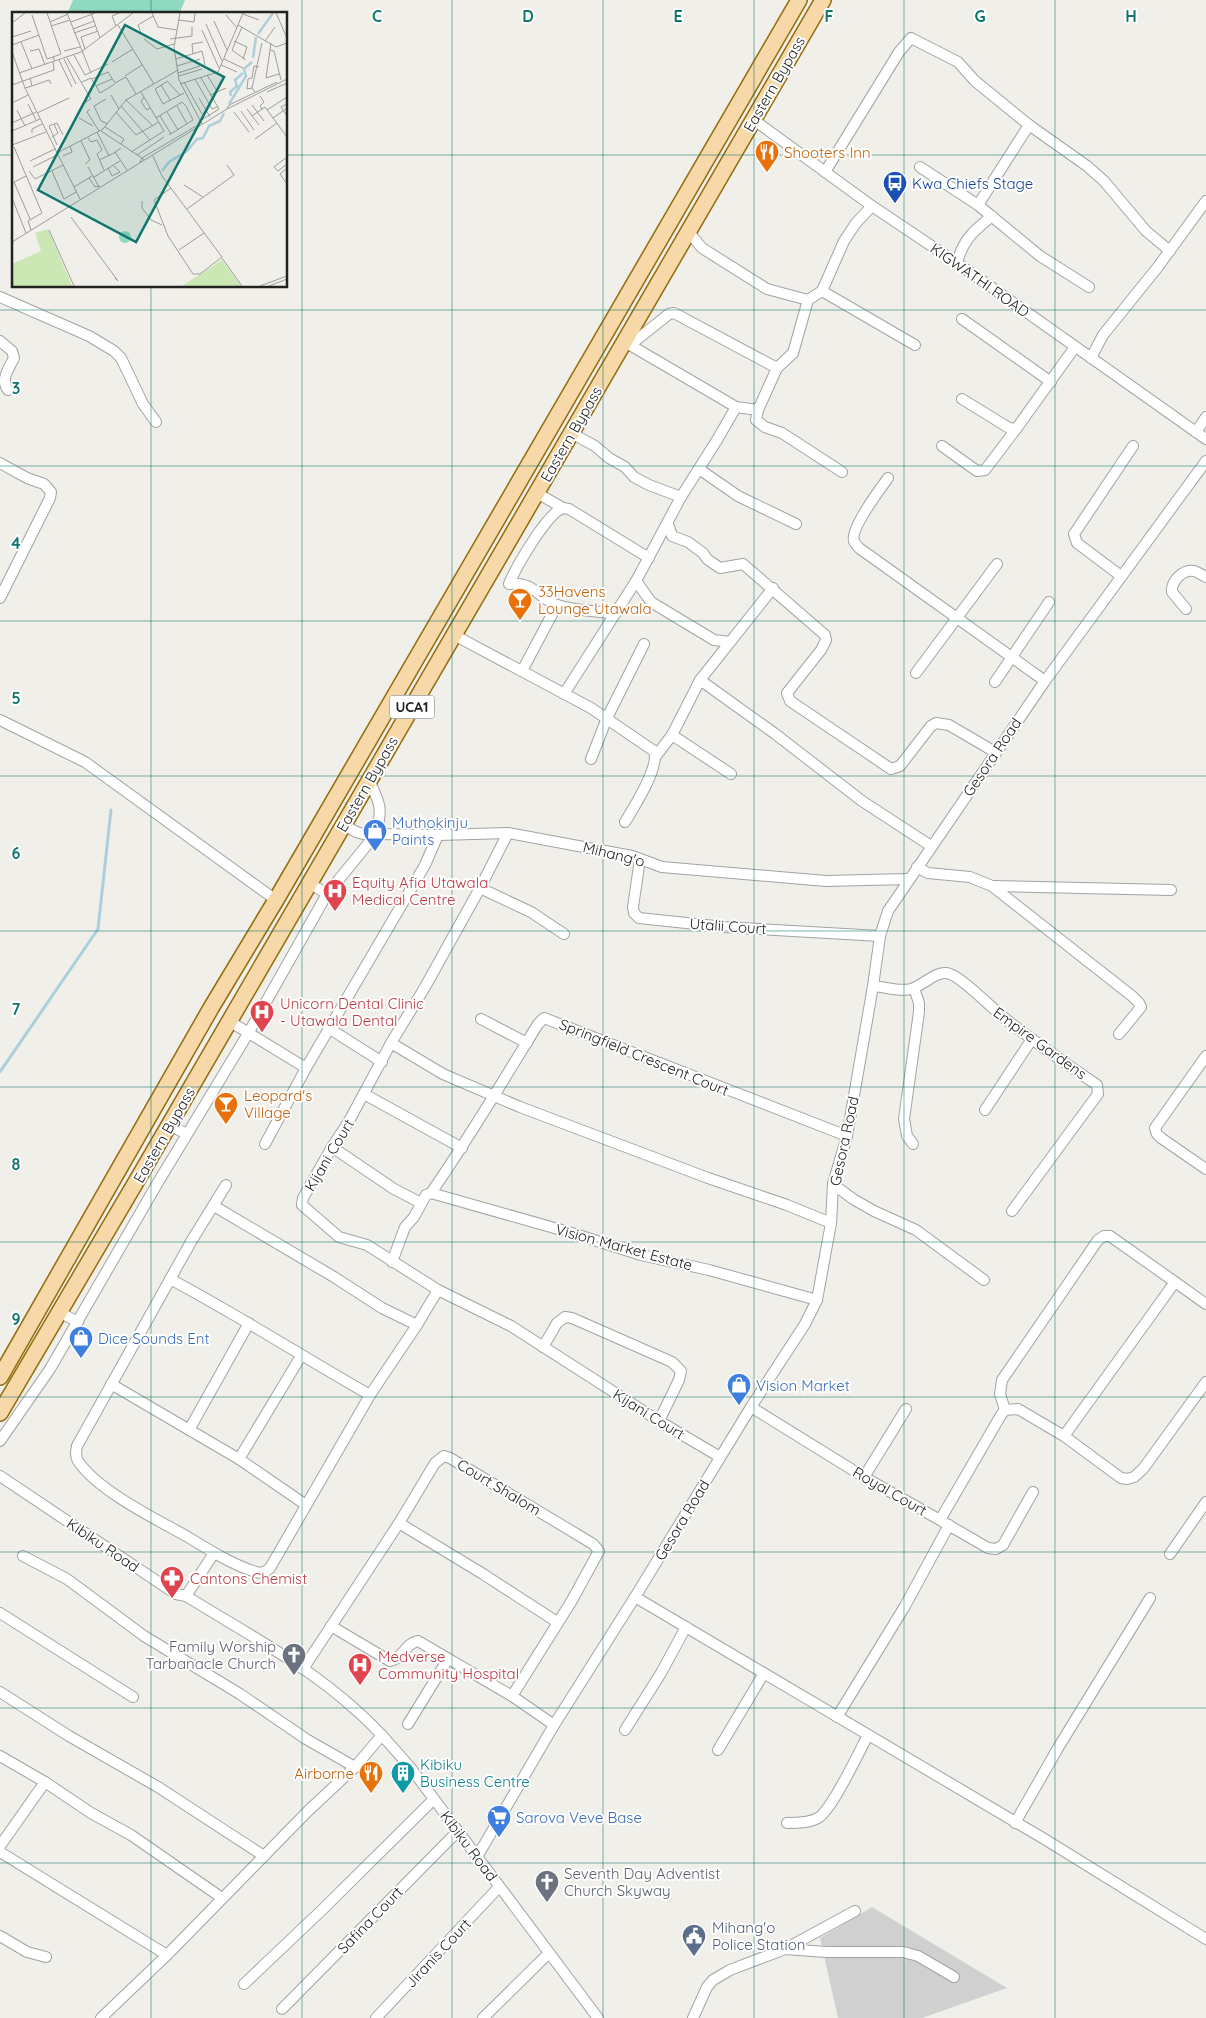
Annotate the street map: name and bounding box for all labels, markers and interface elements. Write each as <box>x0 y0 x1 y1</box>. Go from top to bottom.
text: C <box>372 6 382 26</box>
text: D <box>522 6 534 26</box>
text: E <box>673 6 683 26</box>
text: F <box>825 6 834 26</box>
text: G <box>974 6 986 26</box>
text: H <box>1125 6 1137 26</box>
inset map <box>12 12 288 288</box>
street label: Eastern Bypass <box>739 33 809 135</box>
restaurant icon: Shooters Inn <box>754 139 780 173</box>
place label: Shooters Inn <box>784 143 871 162</box>
bus stop icon: Kwa Chiefs Stage <box>882 170 908 204</box>
place label: Kwa Chiefs Stage <box>912 174 1033 193</box>
street label: KIGWATHI ROAD <box>927 239 1033 321</box>
text: 3 <box>12 378 20 398</box>
street label: Eastern Bypass <box>536 383 606 485</box>
text: 4 <box>11 533 21 553</box>
place label: 33Havens Lounge Utawala <box>538 582 652 618</box>
bar icon: 33Havens Lounge Utawala <box>507 587 533 621</box>
text: 5 <box>11 688 21 708</box>
road number: UCA1 <box>390 696 434 719</box>
street label: Gesora Road <box>959 714 1025 800</box>
street label: Eastern Bypass <box>332 733 402 835</box>
place label: Muthokinju Paints <box>392 813 468 849</box>
shop icon: Muthokinju Paints <box>362 818 388 852</box>
street label: Mihang'o <box>581 837 647 871</box>
text: 6 <box>12 843 21 863</box>
place label: Equity Afia Utawala Medical Centre <box>352 873 488 909</box>
hospital icon: Equity Afia Utawala Medical Centre <box>322 878 348 912</box>
street label: Utalii Court <box>689 914 767 938</box>
place label: Unicorn Dental Clinic - Utawala Dental <box>280 994 424 1030</box>
text: 7 <box>12 999 21 1019</box>
hospital icon: Unicorn Dental Clinic - Utawala Dental <box>249 999 275 1033</box>
street label: Empire Gardens <box>990 1003 1090 1083</box>
street label: Springfield Crescent Court <box>556 1014 732 1100</box>
street label: Eastern Bypass <box>129 1084 199 1186</box>
place label: Leopard's Village <box>244 1086 312 1122</box>
bar icon: Leopard's Village <box>213 1091 239 1125</box>
street label: Gesora Road <box>825 1095 863 1187</box>
street label: Kijani Court <box>300 1116 358 1194</box>
text: 8 <box>12 1154 21 1174</box>
street label: Vision Market Estate <box>553 1220 695 1274</box>
text: 9 <box>11 1309 21 1329</box>
shop icon: Dice Sounds Ent <box>68 1325 94 1359</box>
place label: Dice Sounds Ent <box>98 1329 210 1348</box>
shop icon: Vision Market <box>726 1372 752 1406</box>
place label: Vision Market <box>756 1376 850 1395</box>
street label: Kijani Court <box>610 1385 688 1443</box>
street label: Court Shalom <box>454 1455 544 1519</box>
street label: Royal Court <box>850 1462 930 1520</box>
street label: Gesora Road <box>650 1476 714 1564</box>
street label: Kibiku Road <box>63 1514 143 1576</box>
pharmacy icon: Cantons Chemist <box>159 1565 185 1599</box>
place label: Cantons Chemist <box>190 1569 307 1588</box>
place label: Family Worship Tarbanacle Church <box>145 1637 276 1673</box>
church icon: Family Worship Tarbanacle Church <box>281 1642 307 1676</box>
place label: Medverse Community Hospital <box>378 1647 519 1683</box>
hospital icon: Medverse Community Hospital <box>347 1652 373 1686</box>
place label: Kibiku Business Centre <box>420 1755 530 1791</box>
restaurant icon: Airborne <box>358 1760 384 1794</box>
building icon: Kibiku Business Centre <box>390 1760 416 1794</box>
place label: Airborne <box>294 1764 354 1783</box>
supermarket icon: Sarova Veve Base <box>486 1804 512 1838</box>
street label: Kibiku Road <box>436 1807 502 1885</box>
place label: Sarova Veve Base <box>516 1808 642 1827</box>
place label: Seventh Day Adventist Church Skyway <box>564 1864 720 1900</box>
church icon: Seventh Day Adventist Church Skyway <box>534 1869 560 1903</box>
street label: Safina Court <box>333 1882 407 1958</box>
street label: Jiranis Court <box>401 1914 475 1992</box>
place label: Mihang'o Police Station <box>712 1918 805 1954</box>
public building icon: Mihang'o Police Station <box>681 1923 707 1957</box>

